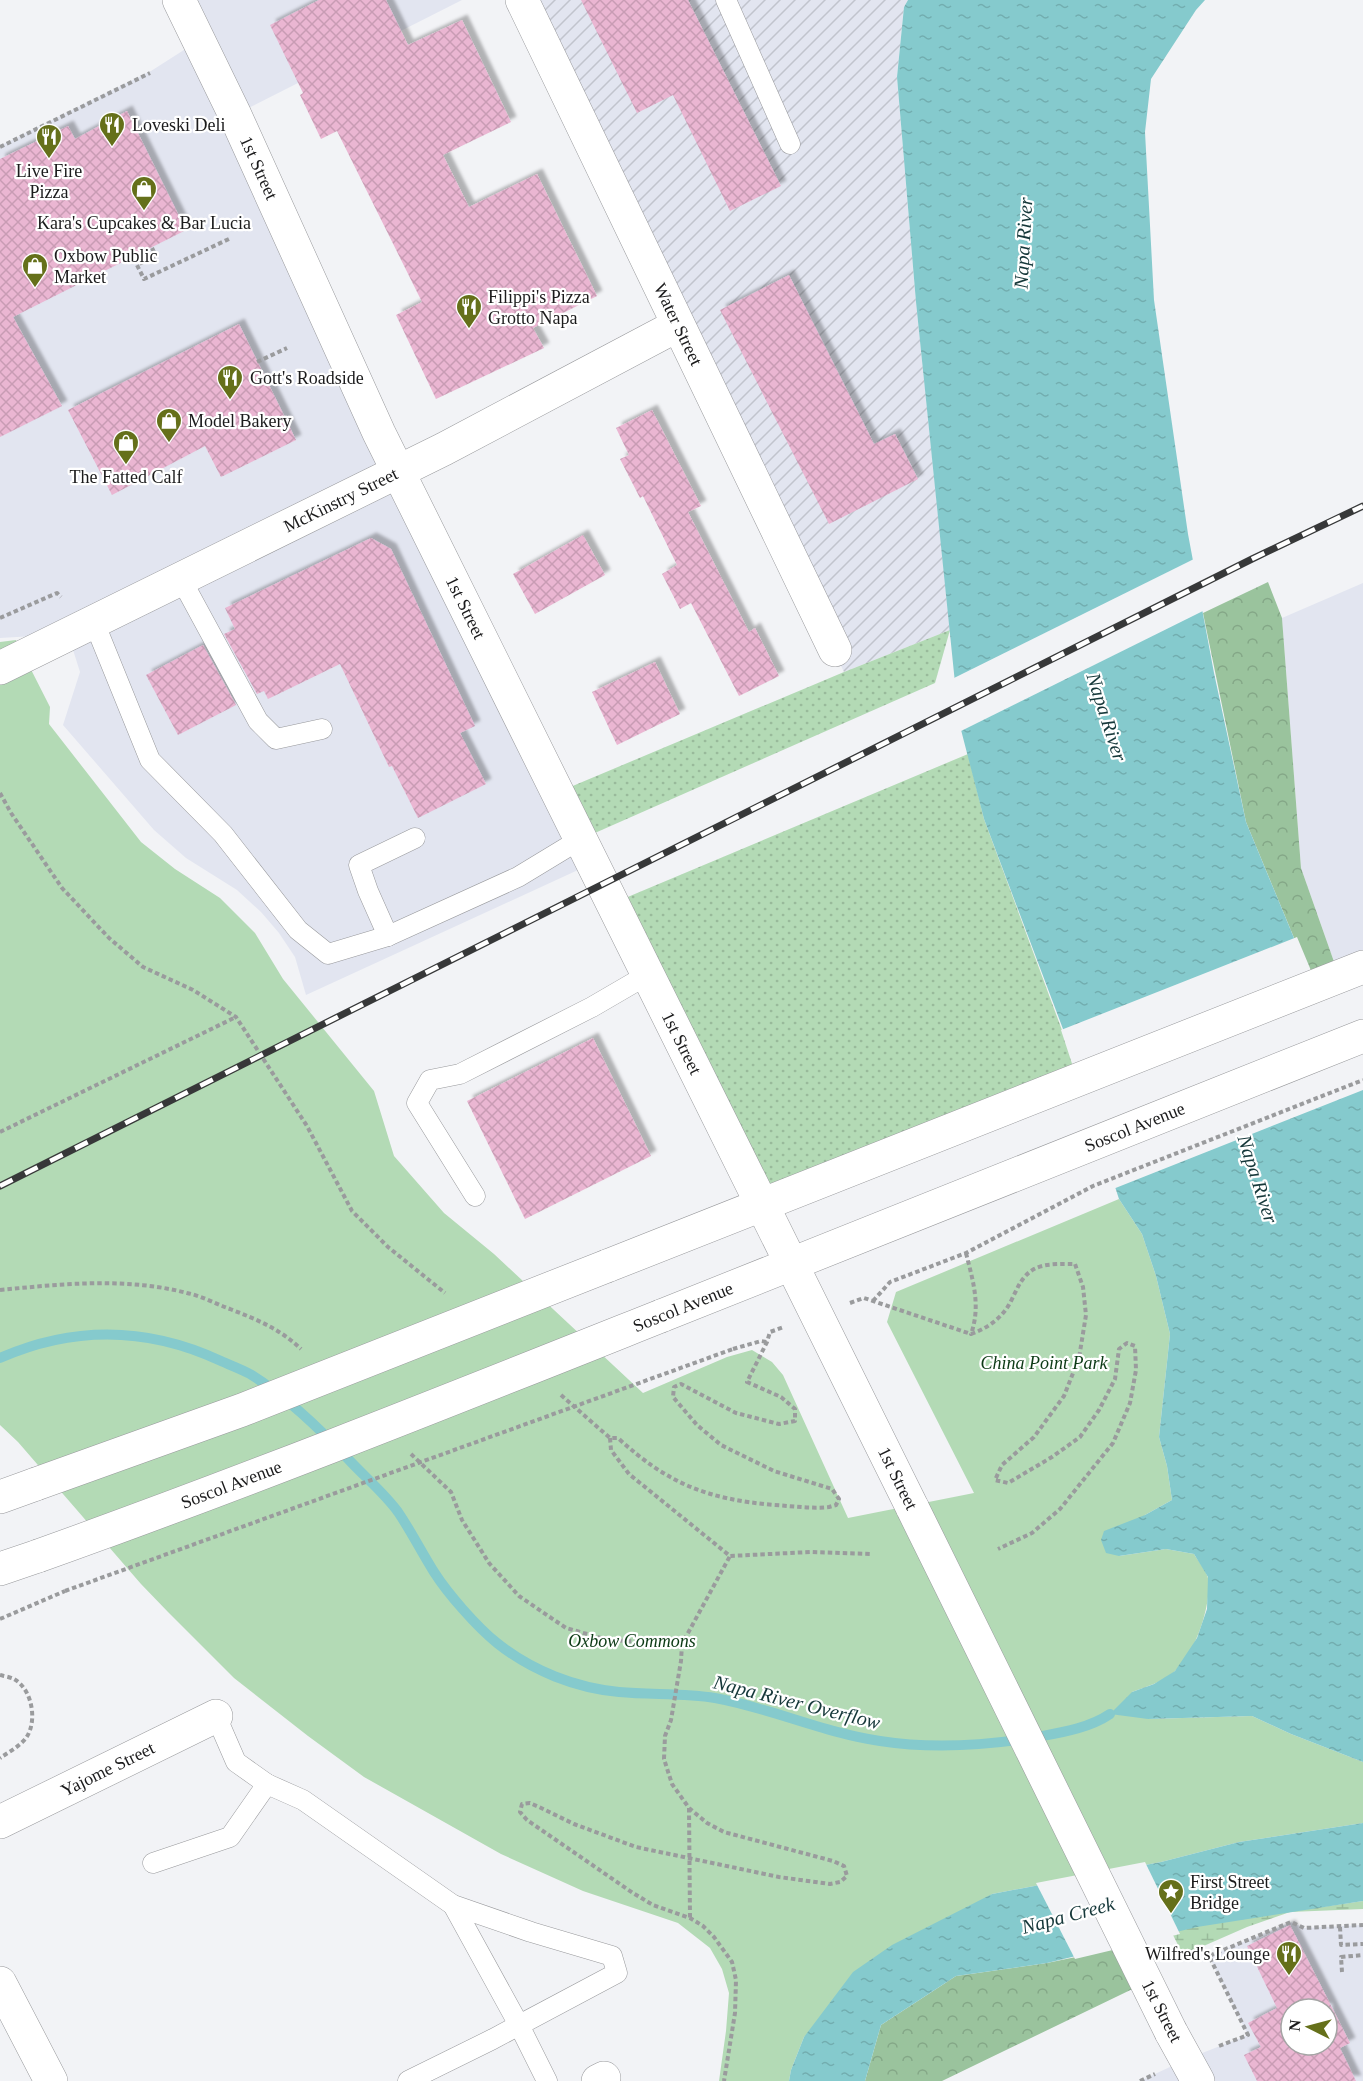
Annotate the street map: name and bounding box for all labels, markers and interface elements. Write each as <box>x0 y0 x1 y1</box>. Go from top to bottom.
restaurant icon: Loveski Deli <box>97 110 127 148</box>
place label: Loveski Deli <box>132 115 225 135</box>
restaurant icon: Live Fire Pizza <box>34 122 64 160</box>
street label: 1st Street <box>236 133 282 203</box>
place label: Live Fire Pizza <box>16 161 82 202</box>
shop icon: Kara's Cupcakes & Bar Lucia <box>129 174 159 212</box>
water label: Napa River <box>1010 196 1037 290</box>
place label: Kara's Cupcakes & Bar Lucia <box>37 213 251 233</box>
place label: Oxbow Public Market <box>54 246 158 287</box>
shop icon: Oxbow Public Market <box>20 251 50 289</box>
street label: Water Street <box>650 280 707 369</box>
place label: Filippi's Pizza Grotto Napa <box>488 287 590 328</box>
restaurant icon: Filippi's Pizza Grotto Napa <box>454 292 484 330</box>
restaurant icon: Gott's Roadside <box>215 363 245 401</box>
place label: Gott's Roadside <box>250 368 364 388</box>
shop icon: Model Bakery <box>154 406 184 444</box>
place label: Model Bakery <box>188 411 291 431</box>
shop icon: The Fatted Calf <box>111 428 141 466</box>
street label: McKinstry Street <box>280 463 401 536</box>
place label: The Fatted Calf <box>70 467 182 487</box>
street label: 1st Street <box>442 573 490 642</box>
water label: Napa River <box>1081 669 1132 764</box>
street label: 1st Street <box>658 1008 706 1078</box>
street label: Soscol Avenue <box>1082 1098 1188 1156</box>
water label: Napa River <box>1232 1131 1283 1226</box>
street label: Soscol Avenue <box>630 1278 736 1336</box>
park label: China Point Park <box>981 1353 1109 1373</box>
street label: 1st Street <box>874 1444 922 1513</box>
street label: Soscol Avenue <box>178 1456 284 1513</box>
park label: Oxbow Commons <box>568 1631 696 1651</box>
water label: Napa River Overflow <box>710 1670 883 1734</box>
street label: Yajome Street <box>58 1738 158 1801</box>
place label: First Street Bridge <box>1190 1872 1270 1913</box>
place icon: First Street Bridge <box>1156 1877 1186 1915</box>
water label: Napa Creek <box>1018 1892 1118 1939</box>
restaurant icon: Wilfred's Lounge <box>1274 1939 1304 1977</box>
place label: Wilfred's Lounge <box>1145 1944 1270 1964</box>
street label: 1st Street <box>1138 1976 1186 2046</box>
north arrow <box>1279 1997 1339 2057</box>
text: N <box>1286 2018 1304 2032</box>

